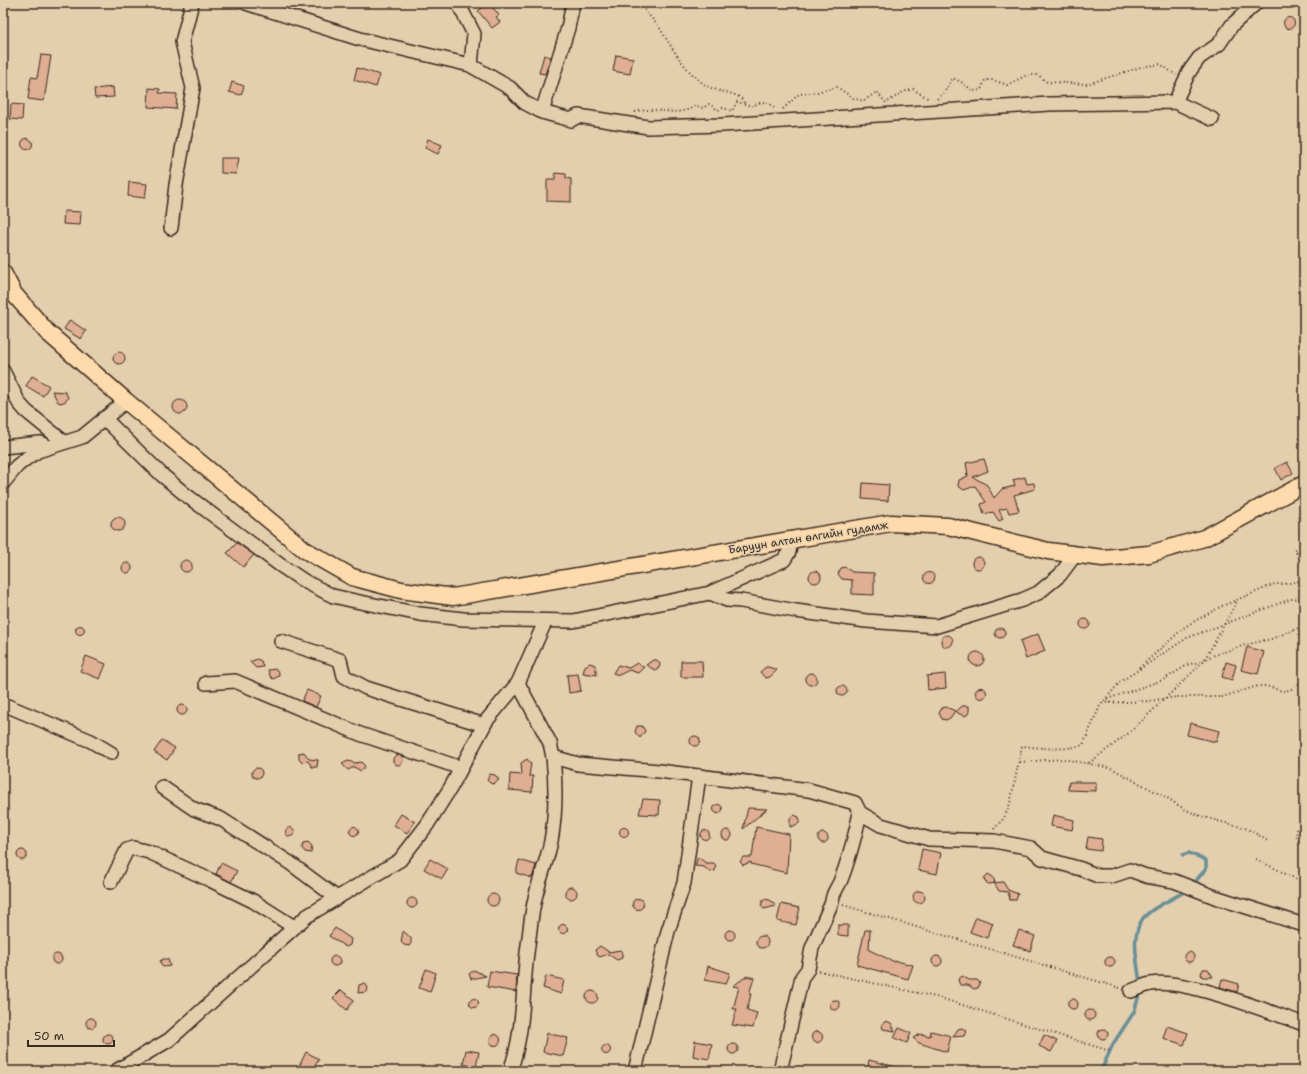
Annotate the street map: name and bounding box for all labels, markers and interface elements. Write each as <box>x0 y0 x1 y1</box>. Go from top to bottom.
street label: Баруун алтан өлгийн гудамж <box>727 517 890 558</box>
scale bar <box>28 1022 114 1048</box>
text: 50 m <box>34 1028 64 1044</box>

